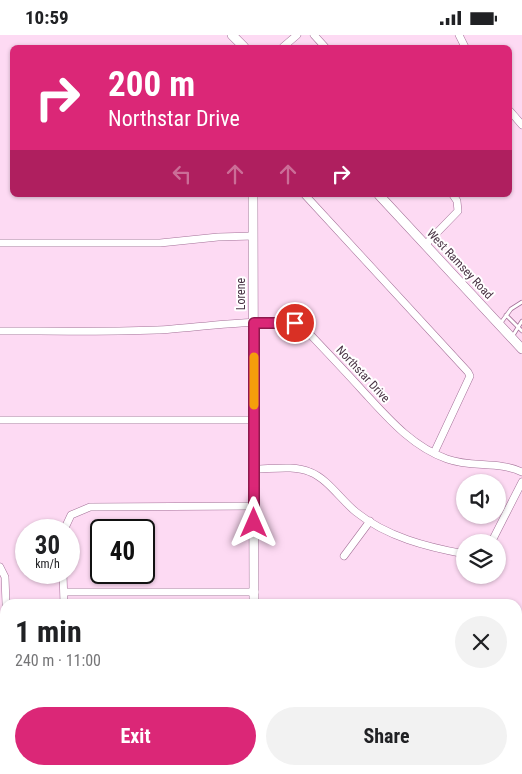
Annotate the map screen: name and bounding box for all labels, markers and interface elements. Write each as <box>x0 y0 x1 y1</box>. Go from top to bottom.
text: 10:59 <box>25 6 69 29</box>
text: 200 m <box>108 64 195 105</box>
icon: right <box>25 65 90 130</box>
text: Northstar Drive <box>108 106 240 131</box>
icon: left <box>168 160 196 188</box>
icon: ahead <box>221 160 249 188</box>
icon: ahead <box>274 160 302 188</box>
icon: right <box>327 160 355 188</box>
street label: West Ramsey Road <box>424 226 496 302</box>
street label: Lorene <box>234 277 248 310</box>
pin <box>274 302 316 344</box>
icon: arrive <box>281 309 309 337</box>
street label: Northstar Drive <box>333 343 393 405</box>
map controls <box>456 474 506 584</box>
button: sound <box>456 474 506 524</box>
position arrow <box>227 496 279 548</box>
speed limit sign: 40 <box>90 519 155 584</box>
text: 30 <box>35 531 60 560</box>
button: layers <box>456 534 506 584</box>
text: km/h <box>35 557 60 571</box>
text: 1 min <box>15 614 82 649</box>
button: close <box>455 616 507 668</box>
text: 240 m · 11:00 <box>15 651 101 670</box>
button: Exit <box>15 707 256 765</box>
button: Share <box>266 707 507 765</box>

